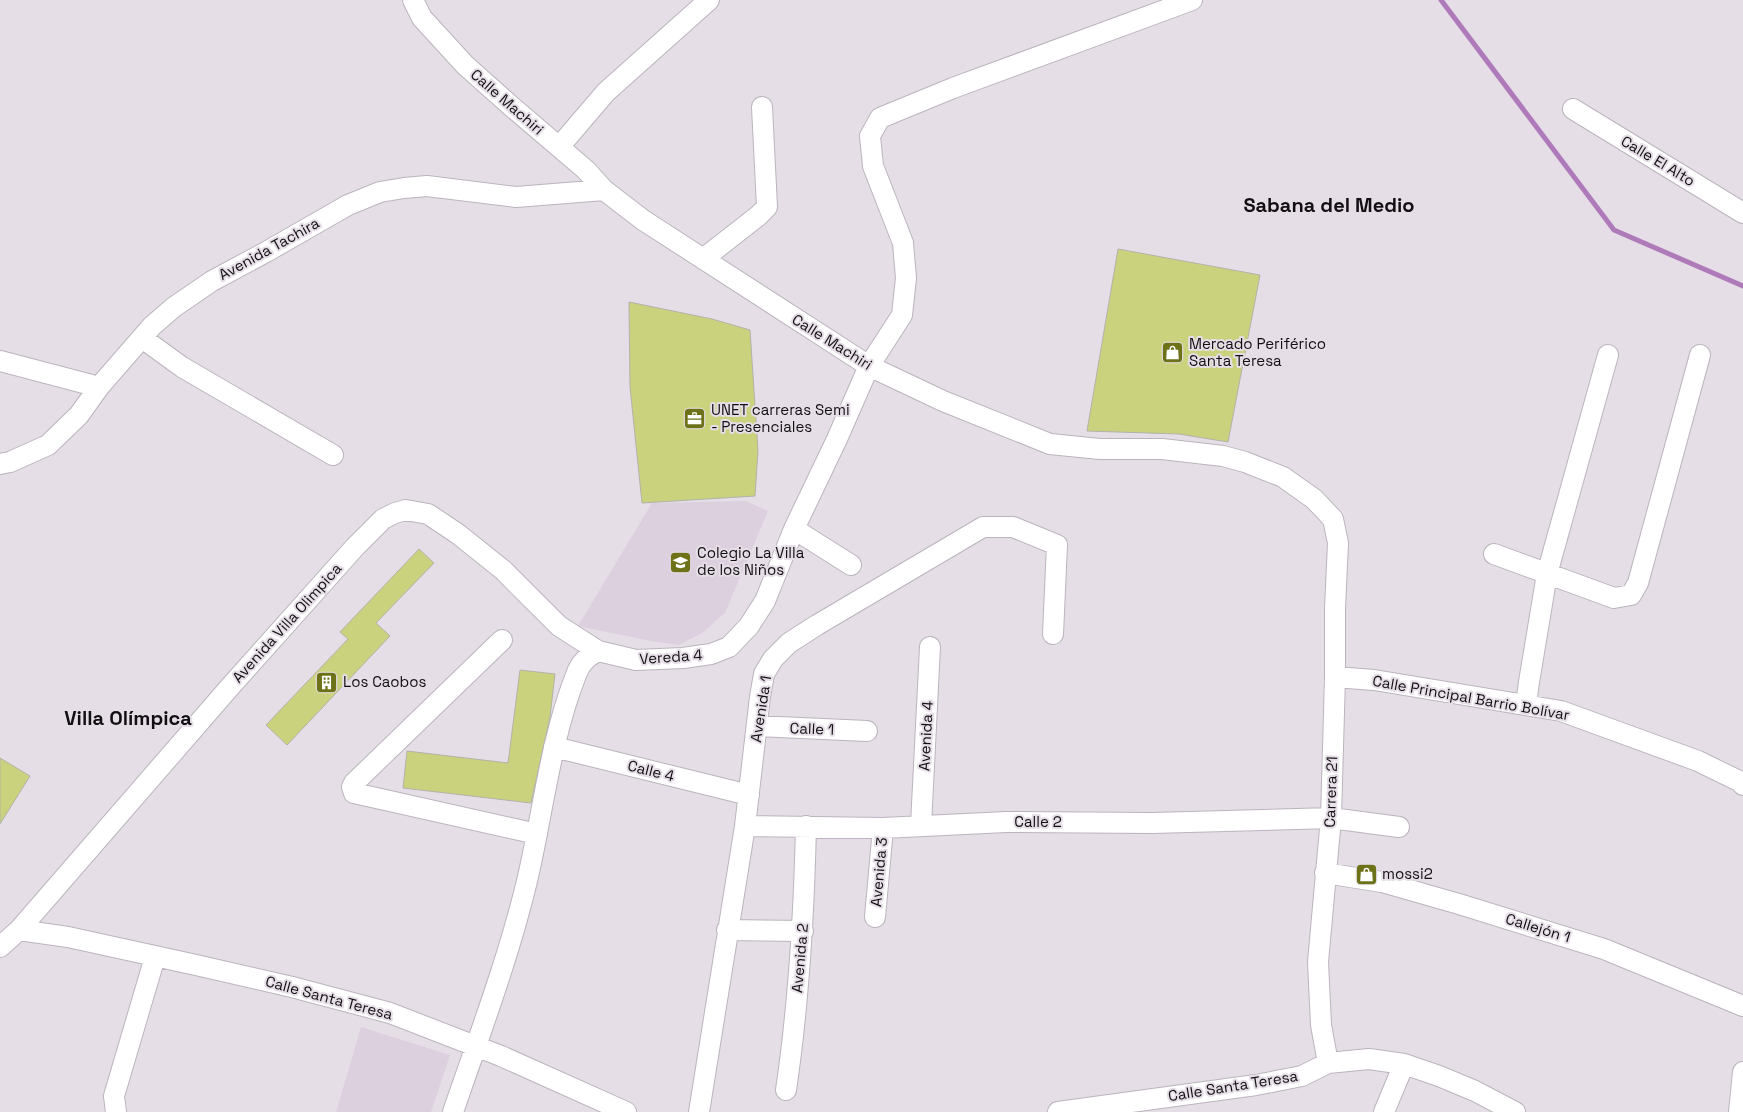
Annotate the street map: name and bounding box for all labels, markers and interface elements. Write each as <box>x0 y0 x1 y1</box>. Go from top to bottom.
street label: Calle Machiri <box>467 65 548 139</box>
street label: Calle El Alto <box>1618 131 1699 190</box>
district label: Sabana del Medio <box>1243 192 1415 218</box>
street label: Avenida Tachira <box>215 213 323 284</box>
street label: Calle Machiri <box>789 309 876 374</box>
place label: Mercado Periférico Santa Teresa <box>1189 334 1326 370</box>
shop icon: Mercado Periférico Santa Teresa <box>1161 341 1185 365</box>
place label: UNET carreras Semi - Presenciales <box>711 400 850 436</box>
office icon: UNET carreras Semi - Presenciales <box>683 407 707 431</box>
place label: Colegio La Villa de los Niños <box>697 543 805 579</box>
school or university icon: Colegio La Villa de los Niños <box>669 550 693 574</box>
street label: Avenida Villa Olimpica <box>228 559 346 686</box>
street label: Vereda 4 <box>639 645 703 668</box>
building icon: Los Caobos <box>315 670 339 694</box>
street label: Calle Principal Barrio Bolívar <box>1371 671 1571 724</box>
place label: Los Caobos <box>343 672 426 691</box>
street label: Avenida 1 <box>746 674 775 744</box>
street label: Avenida 4 <box>914 700 937 772</box>
district label: Villa Olímpica <box>64 705 192 731</box>
street label: Calle 1 <box>789 718 835 739</box>
street label: Calle 4 <box>626 756 677 786</box>
street label: Carrera 21 <box>1320 756 1341 828</box>
street label: Calle 2 <box>1014 812 1062 831</box>
street label: Avenida 3 <box>866 836 891 908</box>
shop icon: mossi2 <box>1354 862 1378 886</box>
place label: mossi2 <box>1382 864 1433 883</box>
street label: Callejón 1 <box>1503 909 1573 946</box>
street label: Avenida 2 <box>787 922 812 994</box>
street label: Calle Santa Teresa <box>263 971 395 1024</box>
street label: Calle Santa Teresa <box>1167 1066 1299 1105</box>

